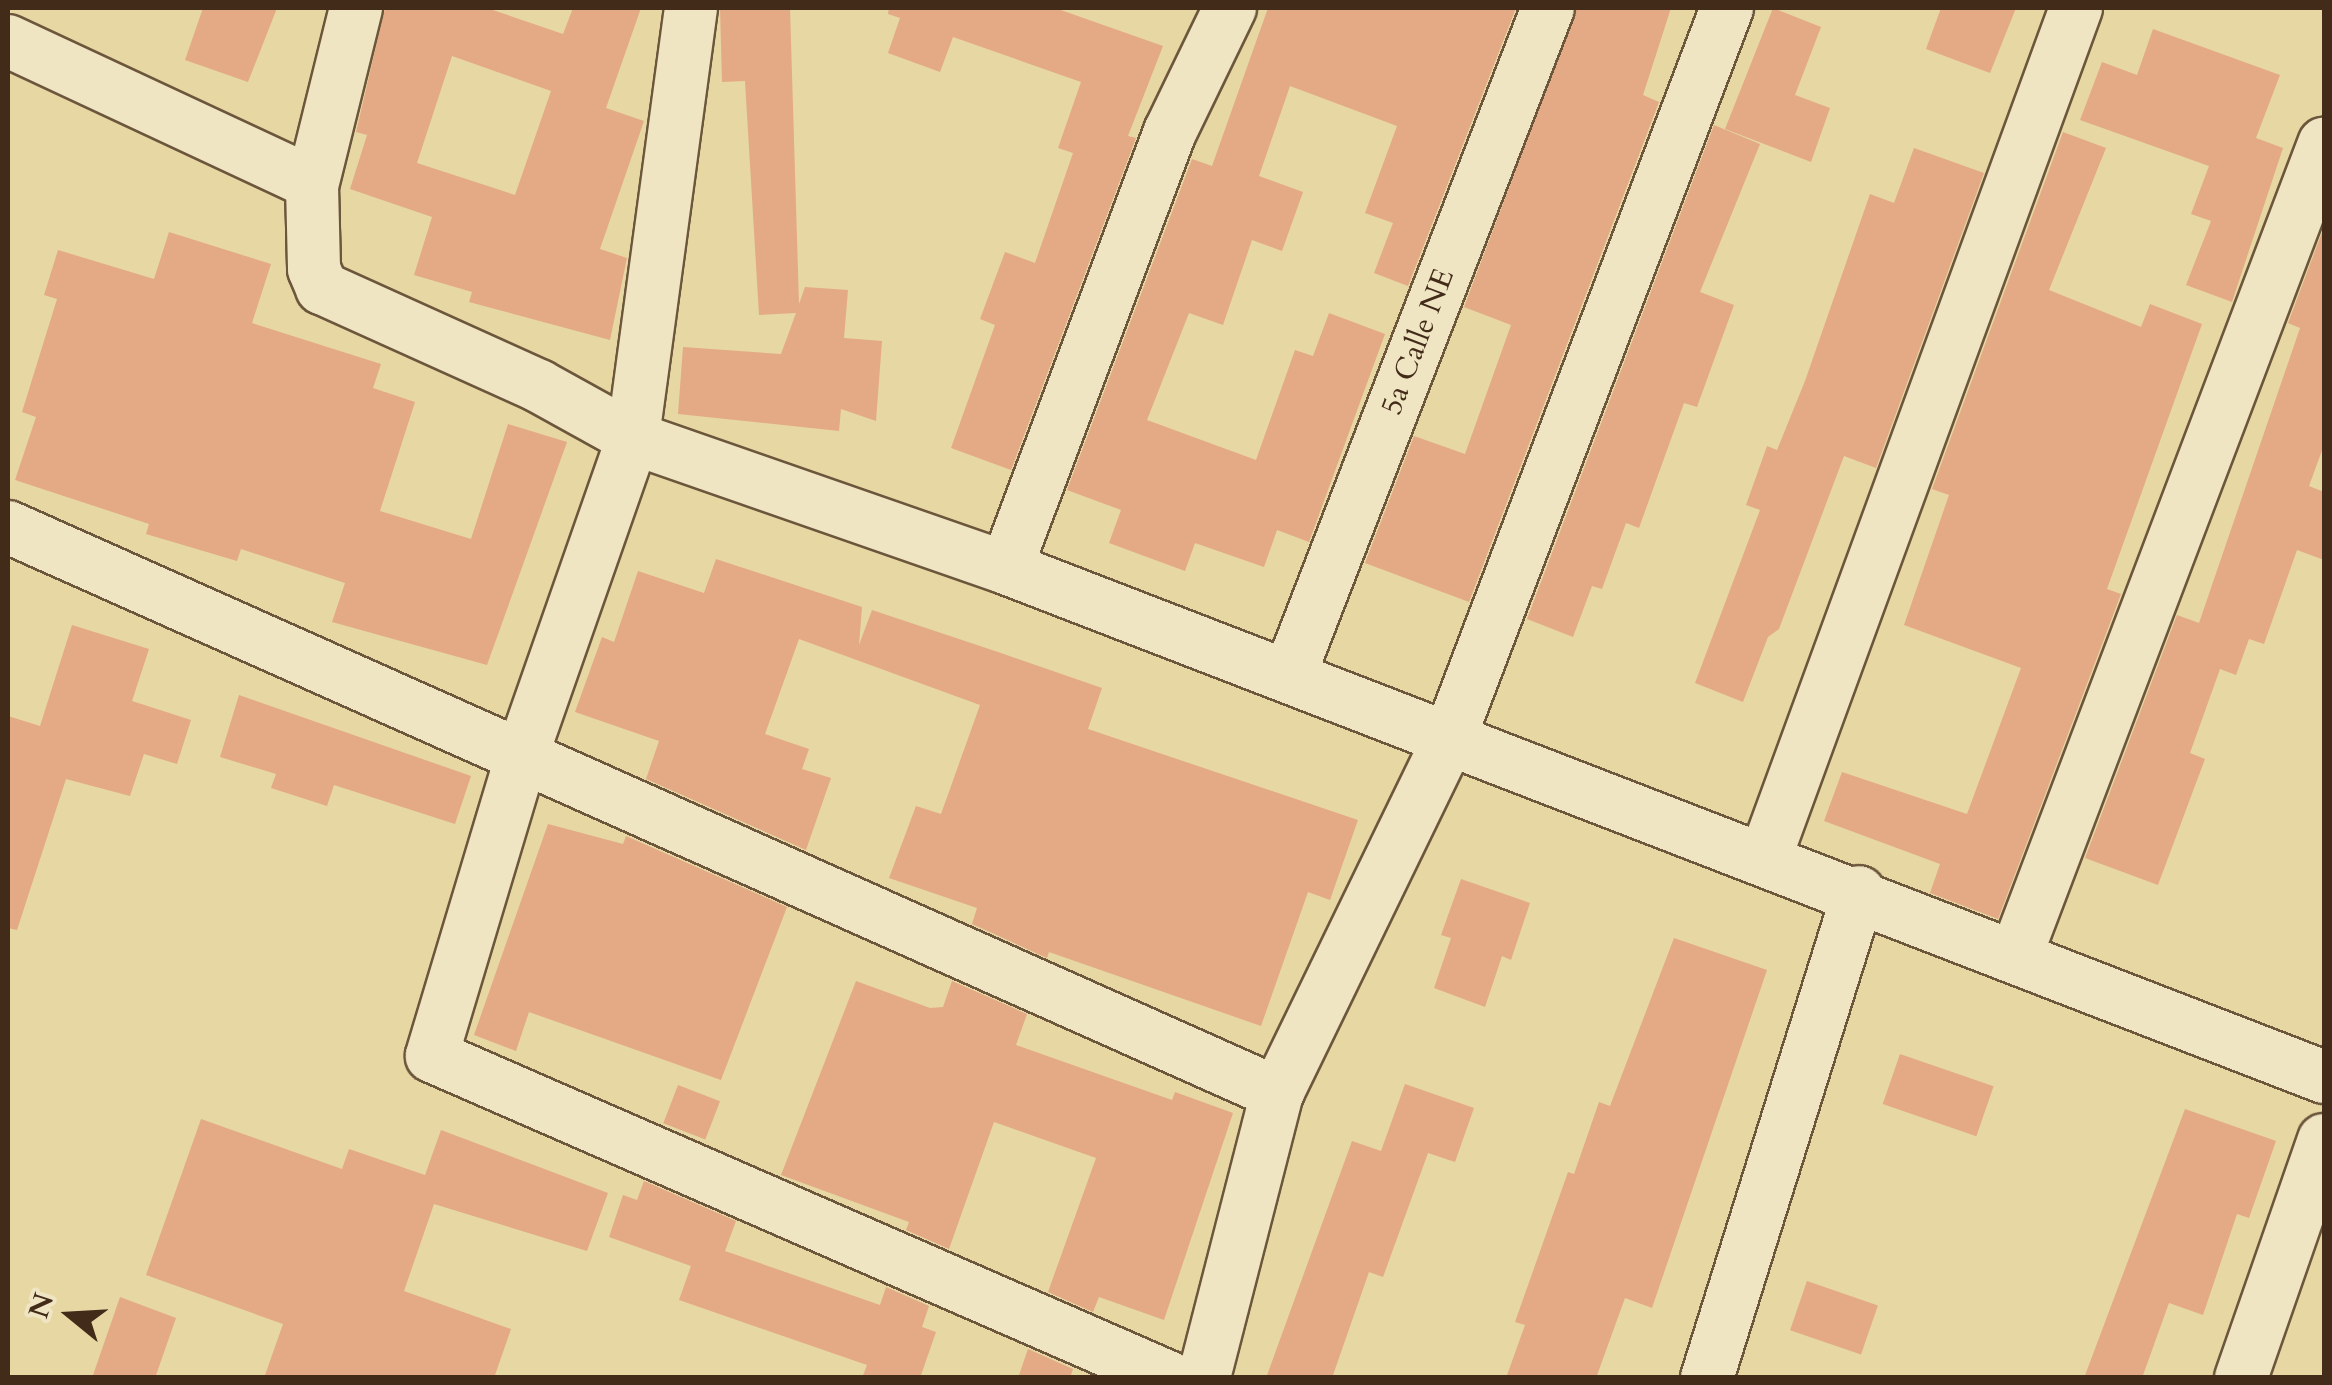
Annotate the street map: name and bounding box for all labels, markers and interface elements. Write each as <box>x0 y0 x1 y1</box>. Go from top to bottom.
street label: 5a Calle NE <box>1374 264 1462 420</box>
north arrow <box>20 1265 120 1365</box>
text: N <box>20 1288 63 1323</box>

